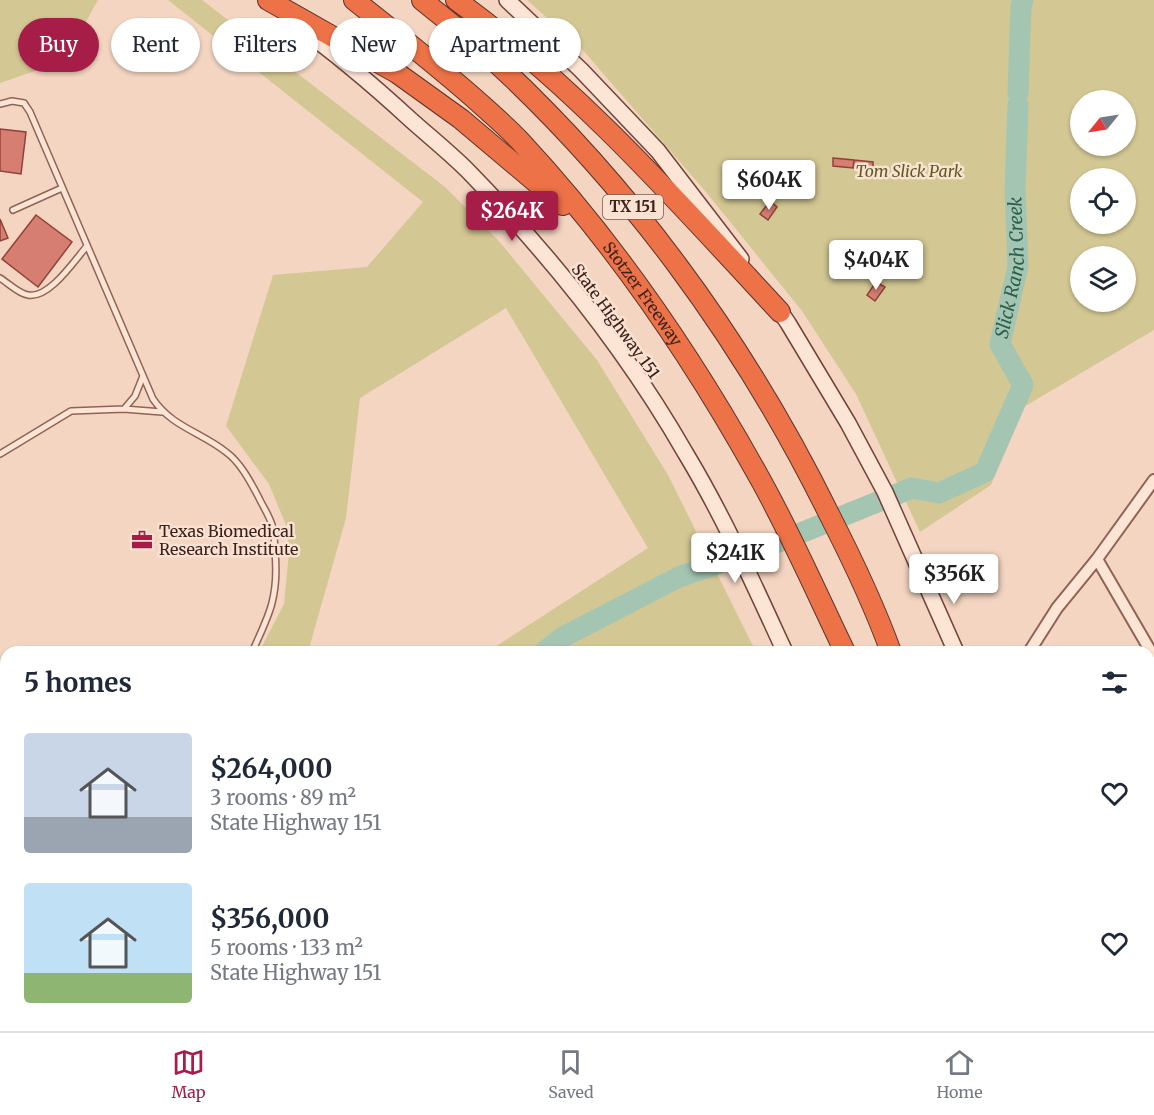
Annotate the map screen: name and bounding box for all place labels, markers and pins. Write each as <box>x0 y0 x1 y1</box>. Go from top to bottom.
pin: $604K <box>727 160 811 211</box>
pin: $264K <box>470 191 554 242</box>
pin: $404K <box>834 240 918 291</box>
place label: Texas Biomedical Research Institute <box>159 521 298 559</box>
office icon: Texas Biomedical Research Institute <box>130 528 154 552</box>
pin: $241K <box>693 533 777 584</box>
pin: $356K <box>912 554 996 605</box>

